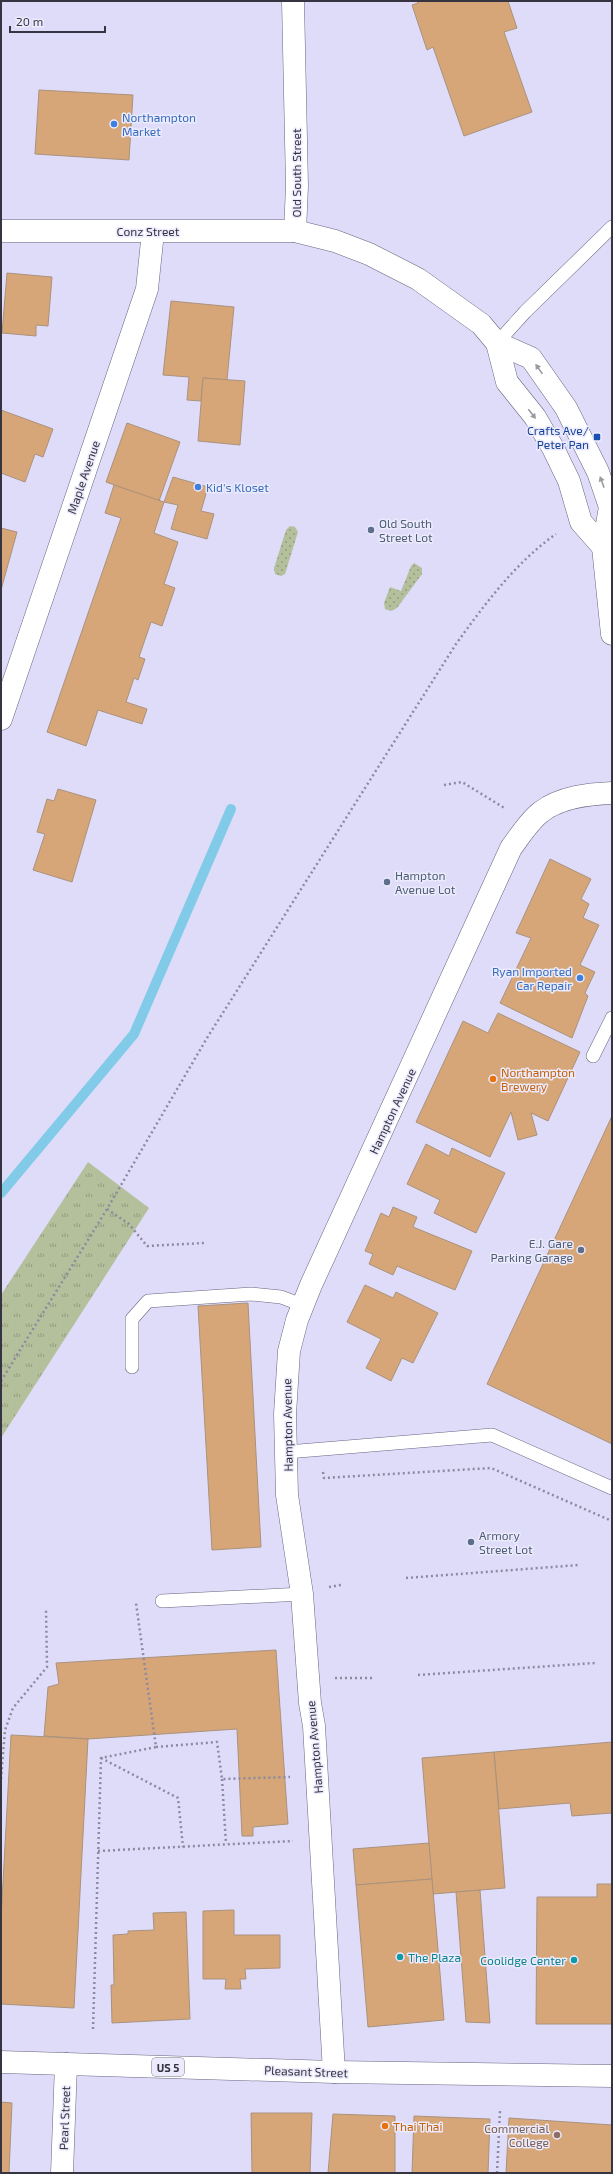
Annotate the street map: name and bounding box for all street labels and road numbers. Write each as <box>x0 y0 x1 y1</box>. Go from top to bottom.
street label: Old South Street <box>289 128 303 218</box>
street label: Conz Street <box>117 224 180 238</box>
street label: Maple Avenue <box>64 438 102 516</box>
street label: Hampton Avenue <box>366 1066 418 1156</box>
street label: Hampton Avenue <box>279 1378 295 1472</box>
street label: Hampton Avenue <box>303 1700 325 1794</box>
road number: US 5 <box>152 2058 184 2076</box>
street label: Pleasant Street <box>264 2063 349 2079</box>
street label: Pearl Street <box>56 2085 72 2150</box>

